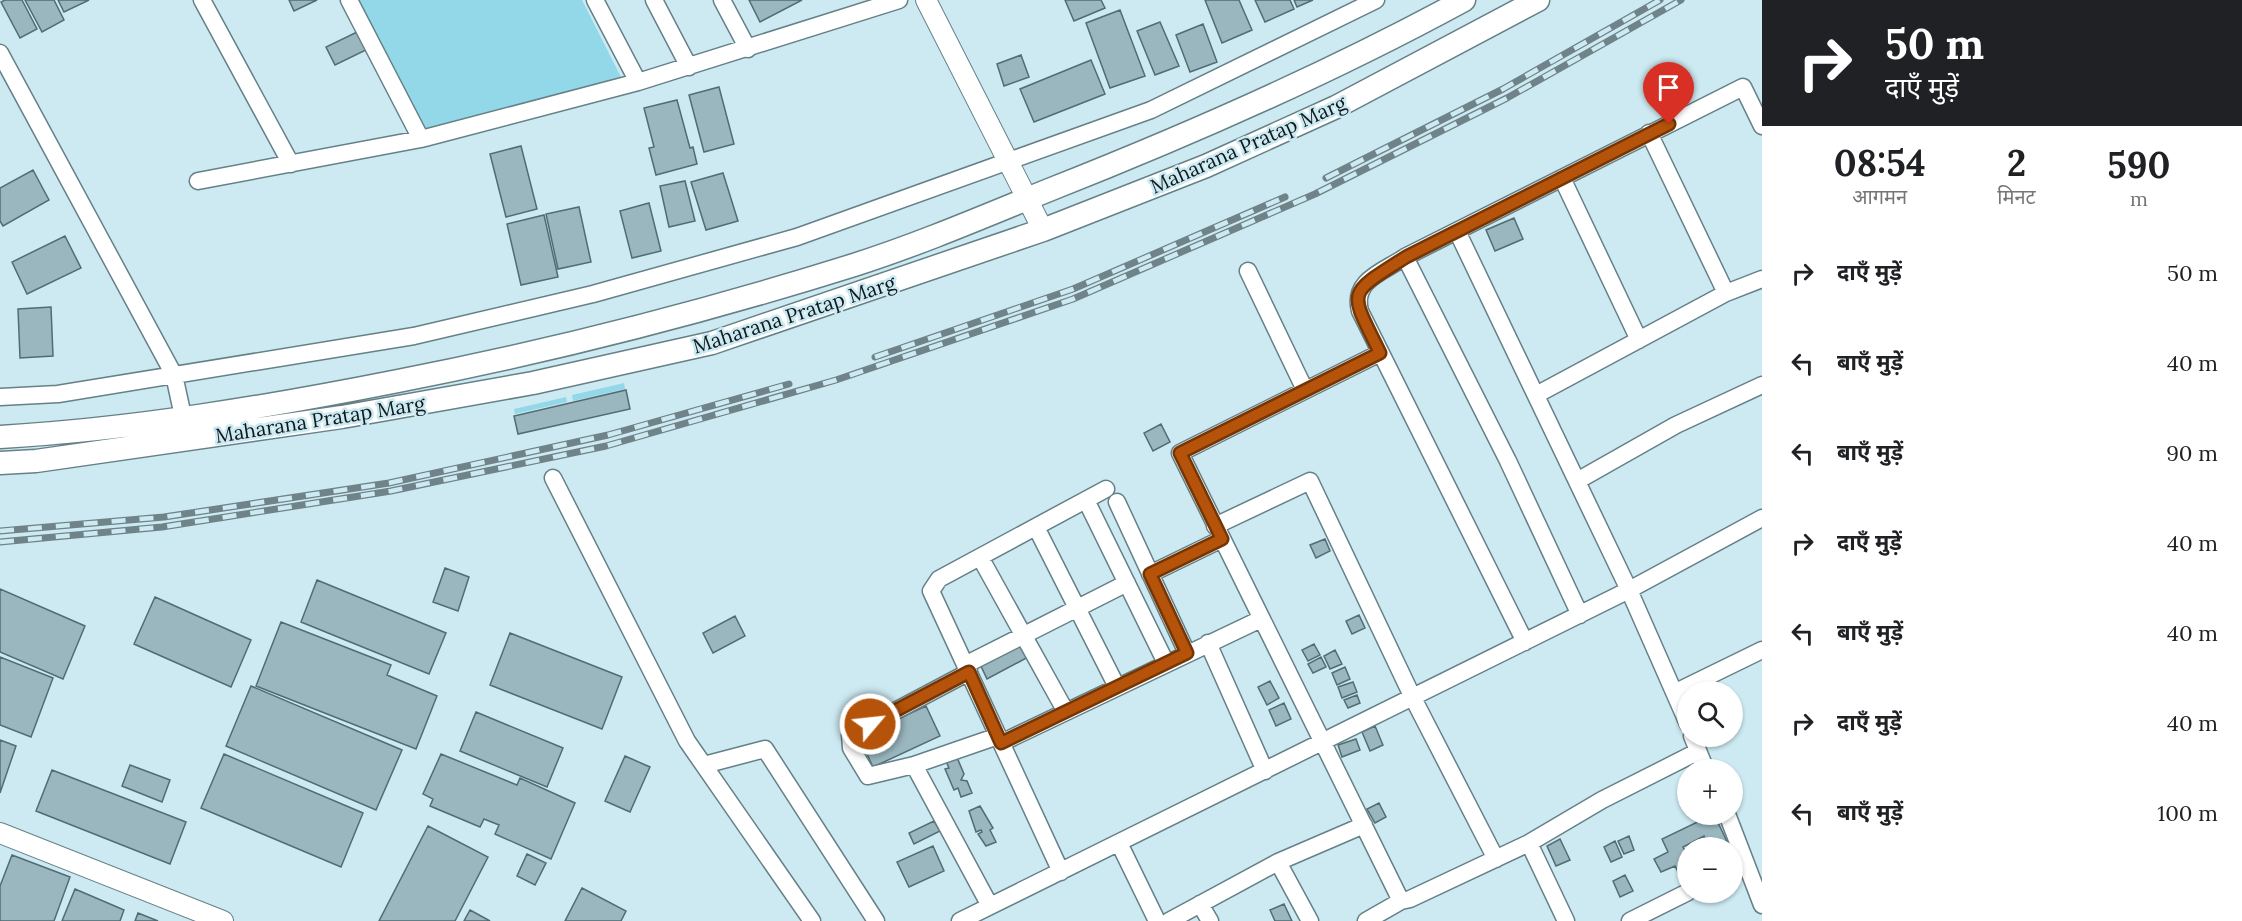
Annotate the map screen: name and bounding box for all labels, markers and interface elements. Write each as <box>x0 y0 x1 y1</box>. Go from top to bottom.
text: 50 m <box>1885 17 1984 71</box>
icon: right <box>1786 24 1864 102</box>
pin <box>1643 62 1694 124</box>
text: दाएँ मुड़ें <box>1885 70 1959 104</box>
icon: arrive <box>1652 71 1685 104</box>
street label: Maharana Pratap Marg <box>1146 89 1351 199</box>
text: 08:54 <box>1834 140 1926 186</box>
text: 2 <box>2007 140 2026 186</box>
text: 590 <box>2107 142 2170 188</box>
text: आगमन <box>1852 184 1907 209</box>
text: मिनट <box>1997 184 2036 209</box>
text: m <box>2130 186 2148 211</box>
icon: right <box>1786 257 1819 290</box>
text: दाएँ मुड़ें <box>1837 258 1902 286</box>
text: 50 m <box>2167 259 2218 287</box>
street label: Maharana Pratap Marg <box>689 269 900 359</box>
icon: left <box>1786 347 1819 380</box>
text: बाएँ मुड़ें <box>1837 348 1903 376</box>
text: 40 m <box>2167 349 2218 377</box>
street label: Maharana Pratap Marg <box>213 390 428 448</box>
icon: left <box>1786 437 1819 470</box>
text: बाएँ मुड़ें <box>1837 438 1903 466</box>
text: 90 m <box>2166 439 2218 467</box>
icon: right <box>1786 527 1819 560</box>
text: दाएँ मुड़ें <box>1837 528 1902 556</box>
text: 40 m <box>2167 529 2218 557</box>
icon: left <box>1786 617 1819 650</box>
text: बाएँ मुड़ें <box>1837 618 1903 646</box>
text: 40 m <box>2167 619 2218 647</box>
map controls <box>1677 681 1743 903</box>
button: search <box>1677 681 1743 747</box>
position arrow <box>838 692 902 756</box>
icon: right <box>1786 707 1819 740</box>
text: दाएँ मुड़ें <box>1837 708 1902 736</box>
text: 40 m <box>2167 709 2218 737</box>
button: + <box>1677 759 1743 825</box>
icon: left <box>1786 797 1819 830</box>
text: बाएँ मुड़ें <box>1837 798 1903 826</box>
text: 100 m <box>2157 799 2218 827</box>
button: − <box>1677 837 1743 903</box>

